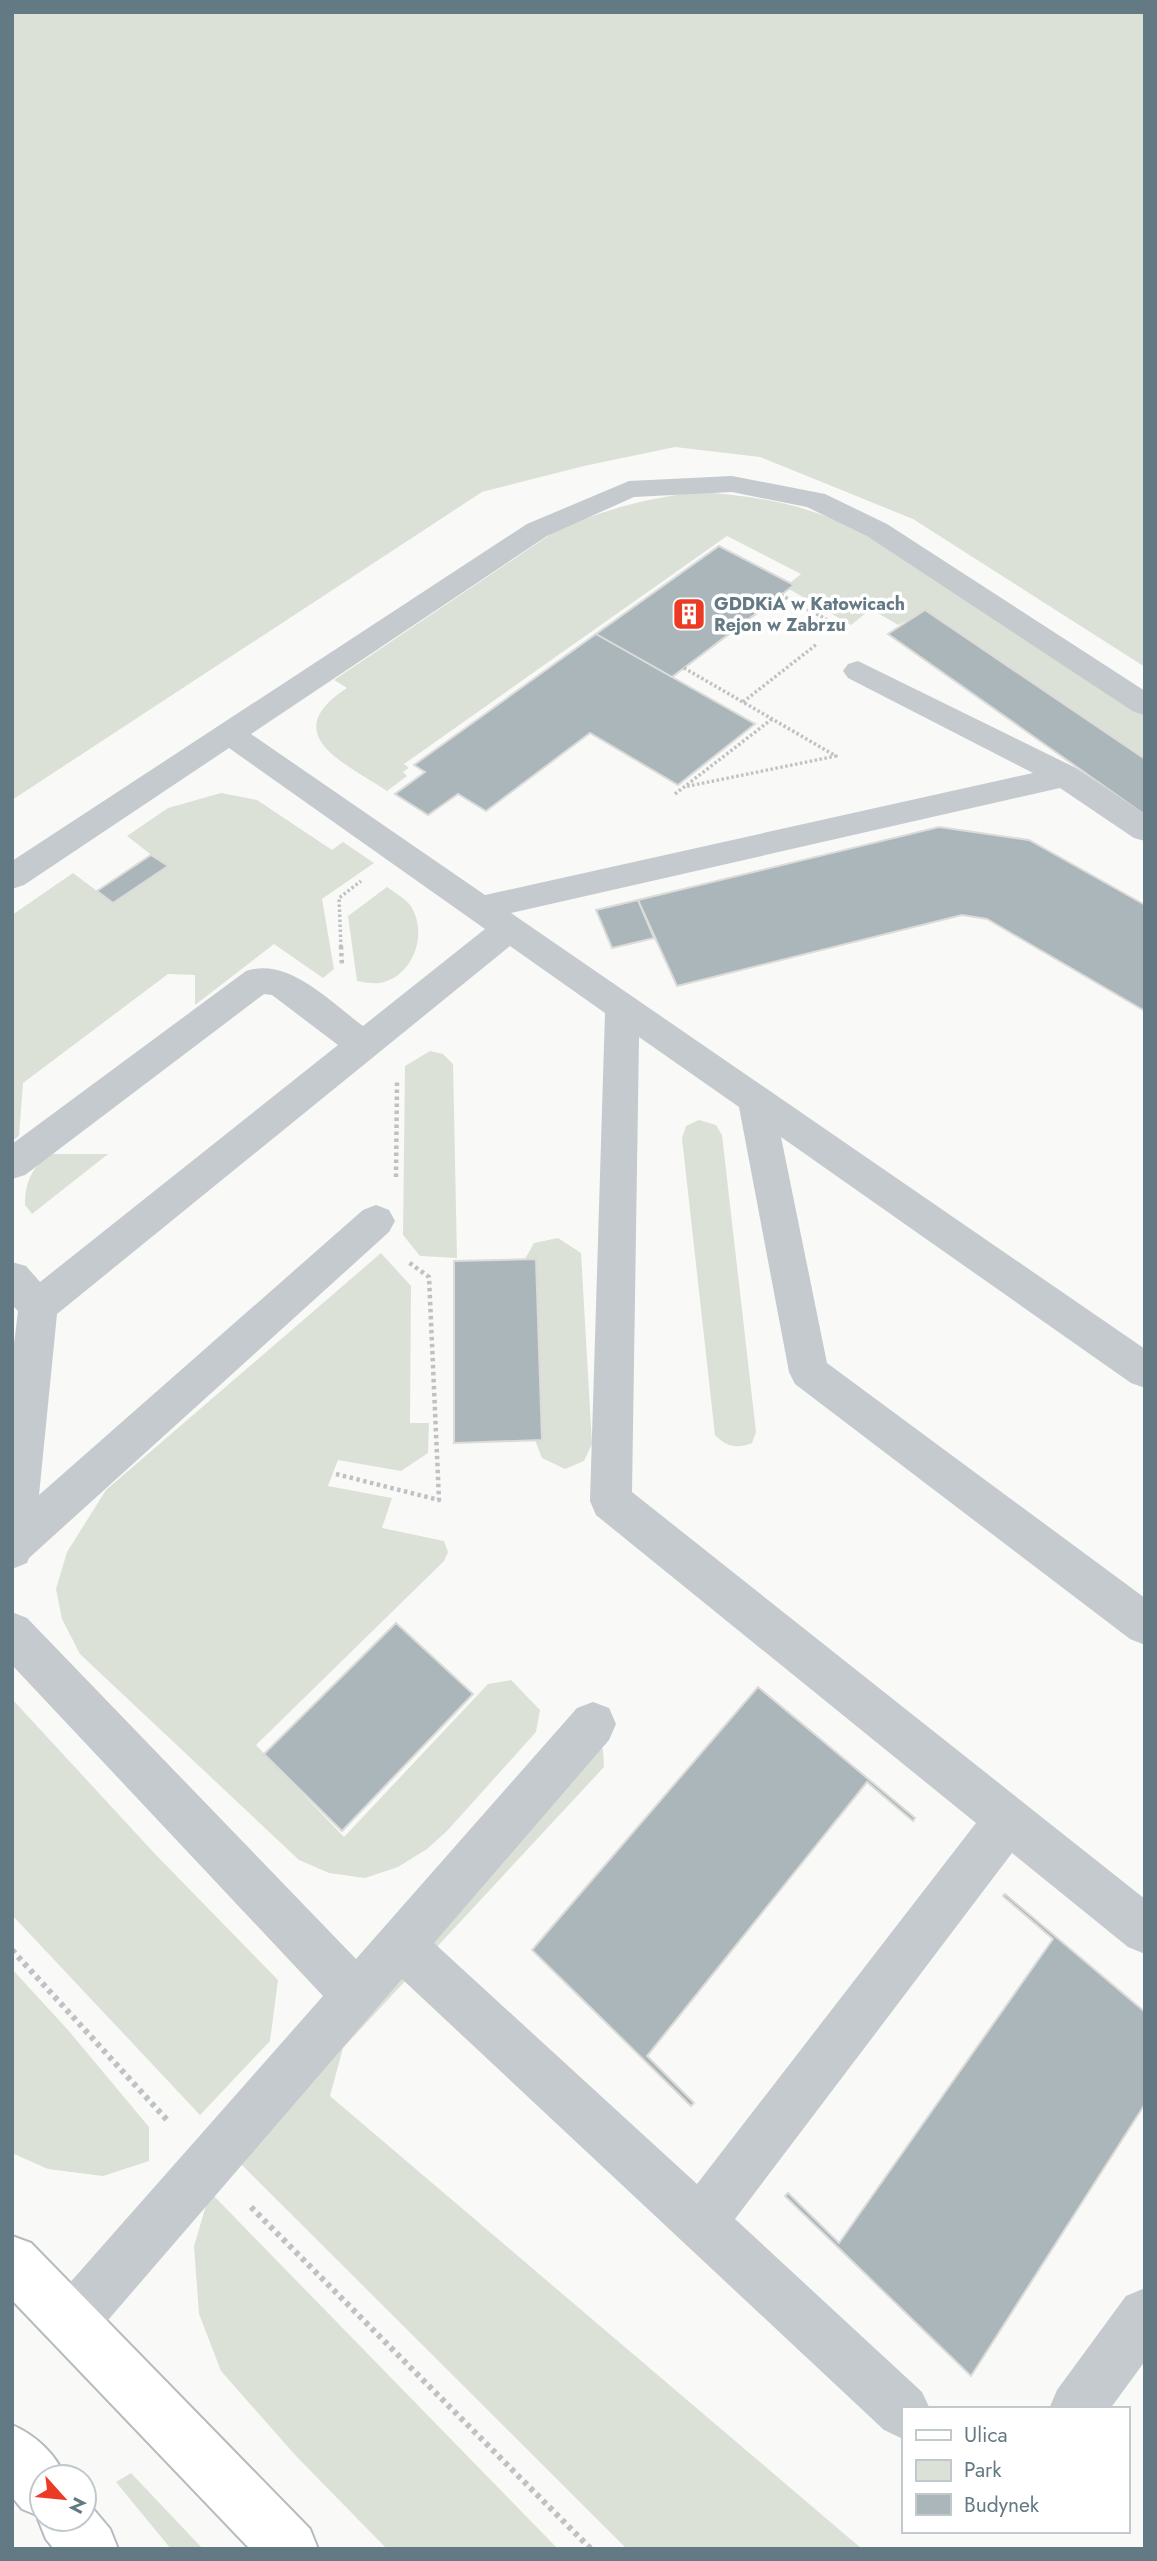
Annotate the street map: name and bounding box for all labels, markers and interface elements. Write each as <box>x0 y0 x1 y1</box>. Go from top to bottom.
place label: GDDKiA w Katowicach Rejon w Zabrzu <box>714 591 905 638</box>
building icon: GDDKiA w Katowicach Rejon w Zabrzu <box>670 595 708 633</box>
legend <box>902 2407 1129 2533</box>
text: Ulica <box>964 2420 1008 2450</box>
text: Park <box>964 2455 1002 2485</box>
north arrow <box>28 2463 98 2533</box>
text: Budynek <box>964 2490 1040 2520</box>
text: N <box>62 2493 93 2518</box>

